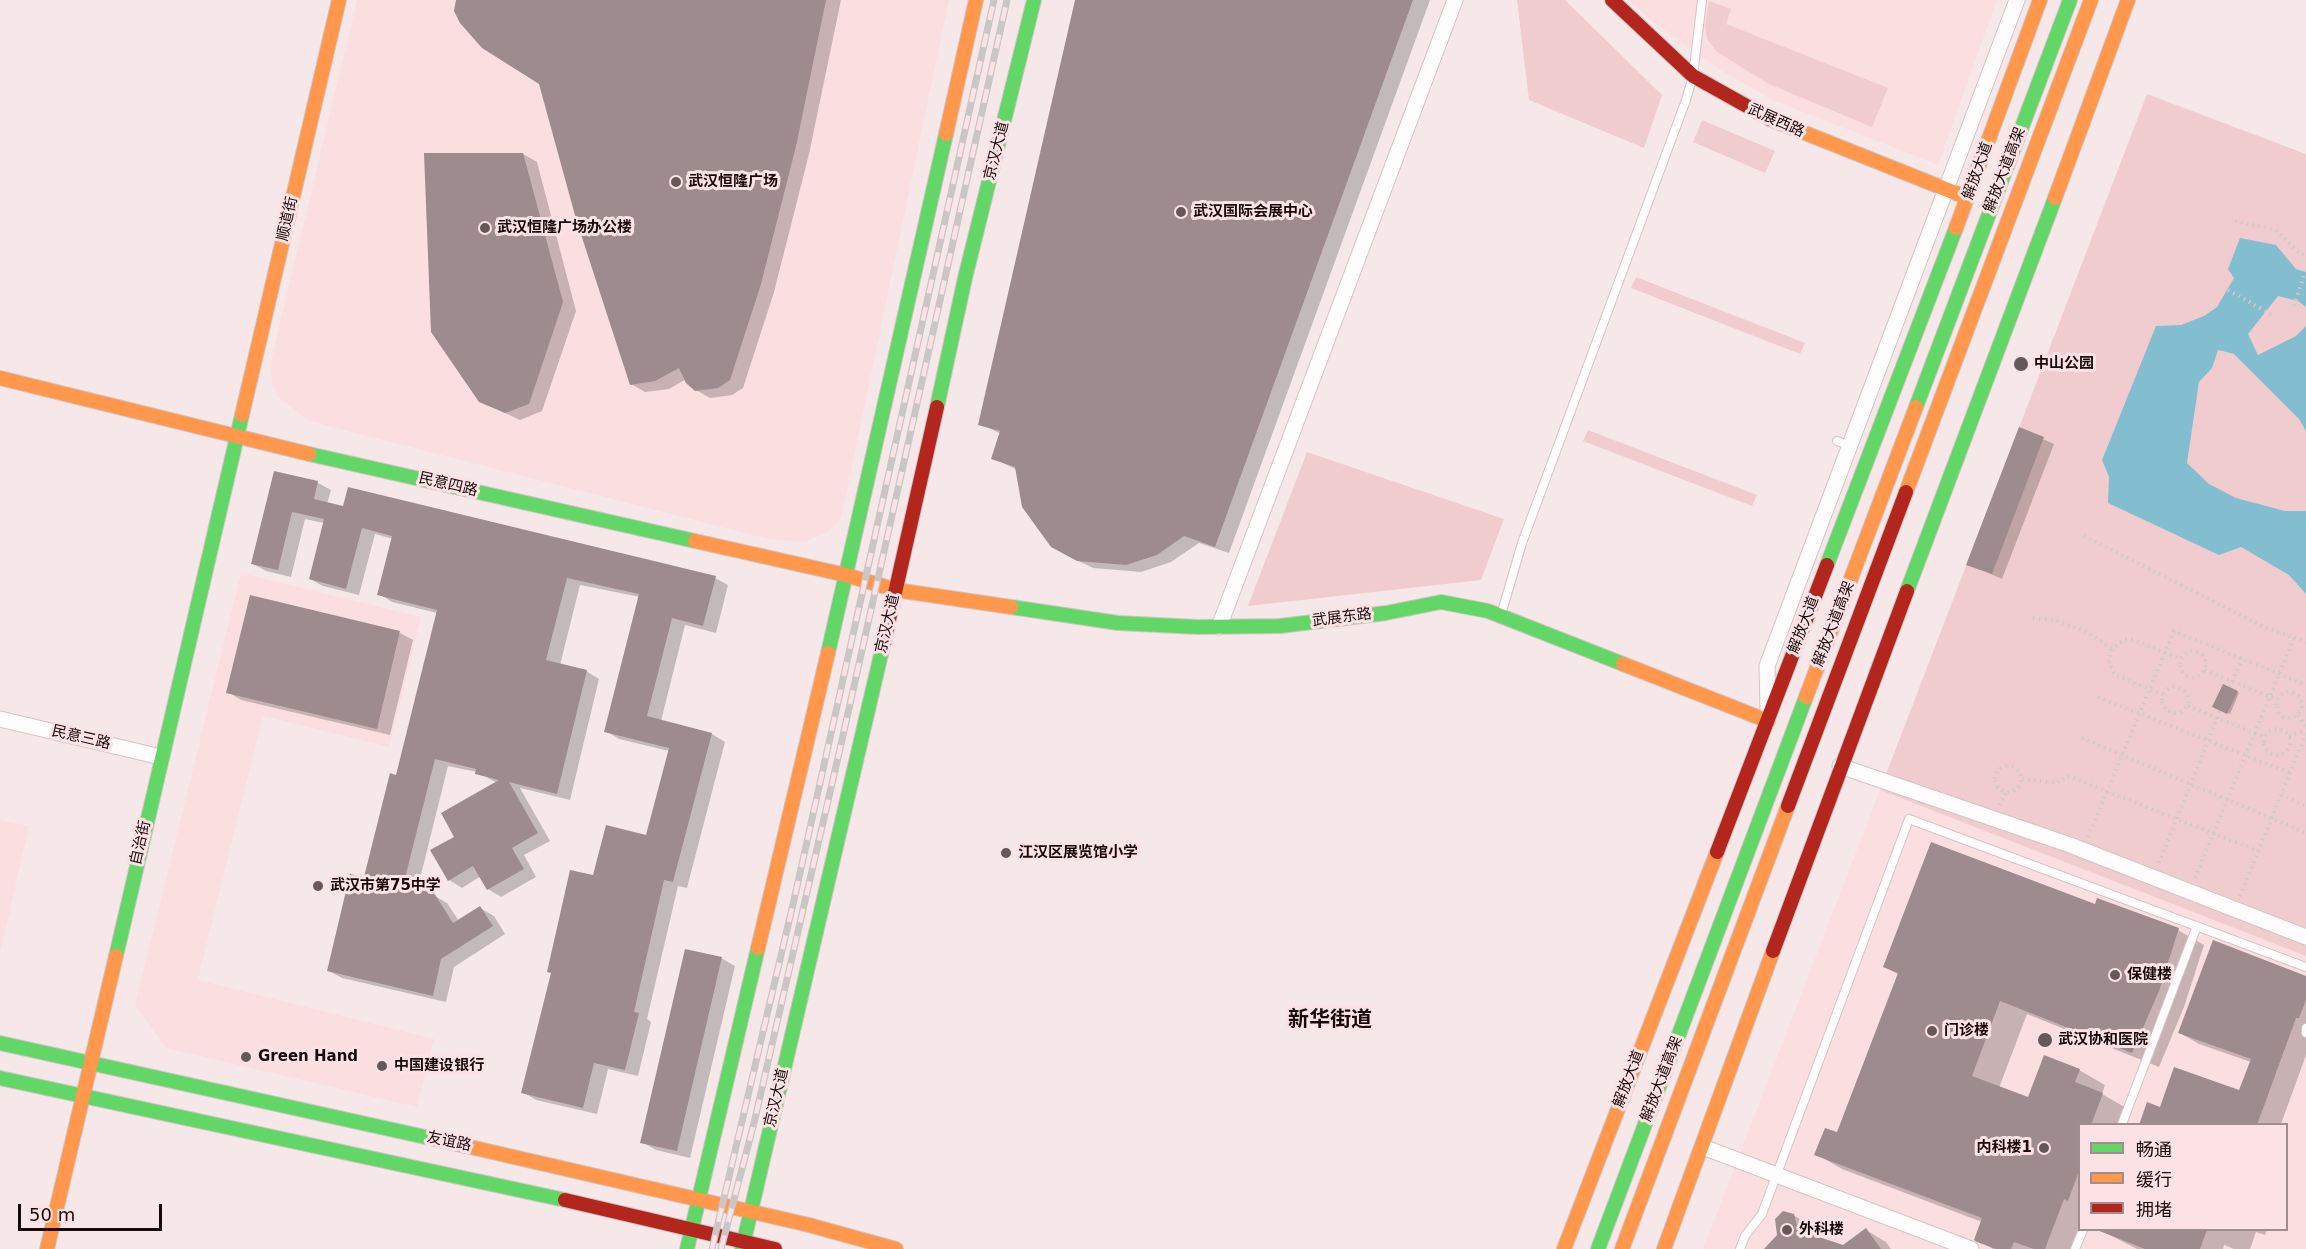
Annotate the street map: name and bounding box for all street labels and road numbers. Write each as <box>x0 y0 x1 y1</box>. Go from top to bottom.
street label: 武展西路 <box>1745 101 1807 141</box>
street label: 京汉大道 <box>981 120 1013 182</box>
street label: 解放大道高架 <box>1980 125 2030 215</box>
street label: 解放大道 <box>1959 140 1997 202</box>
street label: 顺道街 <box>274 195 302 243</box>
street label: 民意四路 <box>417 469 479 501</box>
street label: 解放大道高架 <box>1809 579 1859 669</box>
street label: 京汉大道 <box>872 593 904 655</box>
street label: 解放大道 <box>1785 594 1823 656</box>
street label: 武展东路 <box>1311 605 1373 631</box>
street label: 民意三路 <box>50 722 112 754</box>
street label: 自治街 <box>127 819 155 867</box>
street label: 解放大道高架 <box>1637 1034 1687 1124</box>
street label: 解放大道 <box>1610 1048 1648 1110</box>
street label: 京汉大道 <box>761 1067 793 1129</box>
street label: 友谊路 <box>425 1129 473 1155</box>

